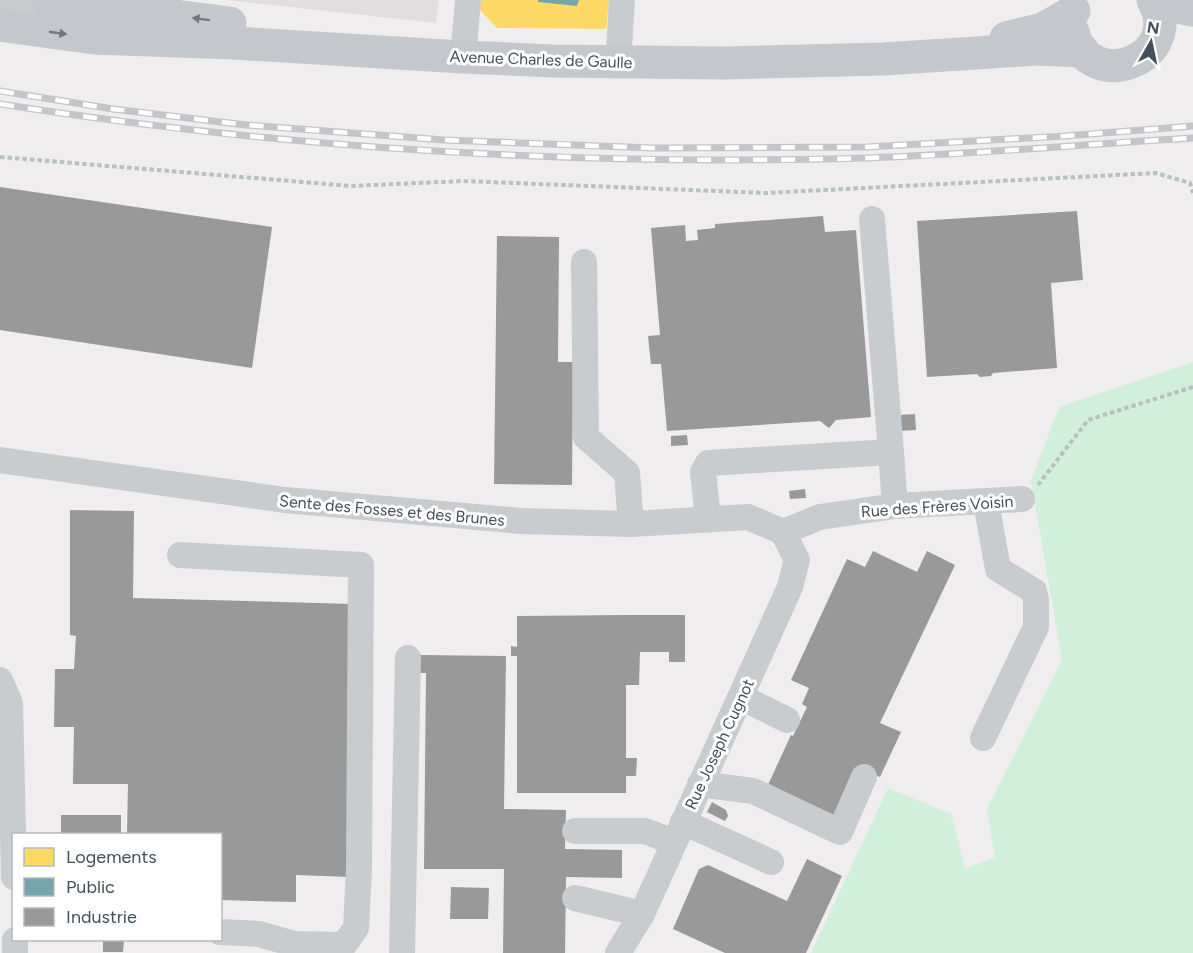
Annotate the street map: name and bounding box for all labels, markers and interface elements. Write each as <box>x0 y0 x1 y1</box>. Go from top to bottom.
north arrow <box>1121 12 1181 72</box>
one-way arrow <box>191 15 210 24</box>
text: N <box>1146 17 1161 38</box>
one-way arrow <box>49 29 68 38</box>
street label: Avenue Charles de Gaulle <box>449 47 633 72</box>
street label: Sente des Fosses et des Brunes <box>278 491 505 530</box>
street label: Rue des Frères Voisin <box>860 492 1014 521</box>
street label: Rue Joseph Cugnot <box>681 676 758 812</box>
legend <box>12 833 222 941</box>
text: Logements <box>66 846 157 868</box>
text: Public <box>66 876 115 898</box>
text: Industrie <box>66 906 137 928</box>

